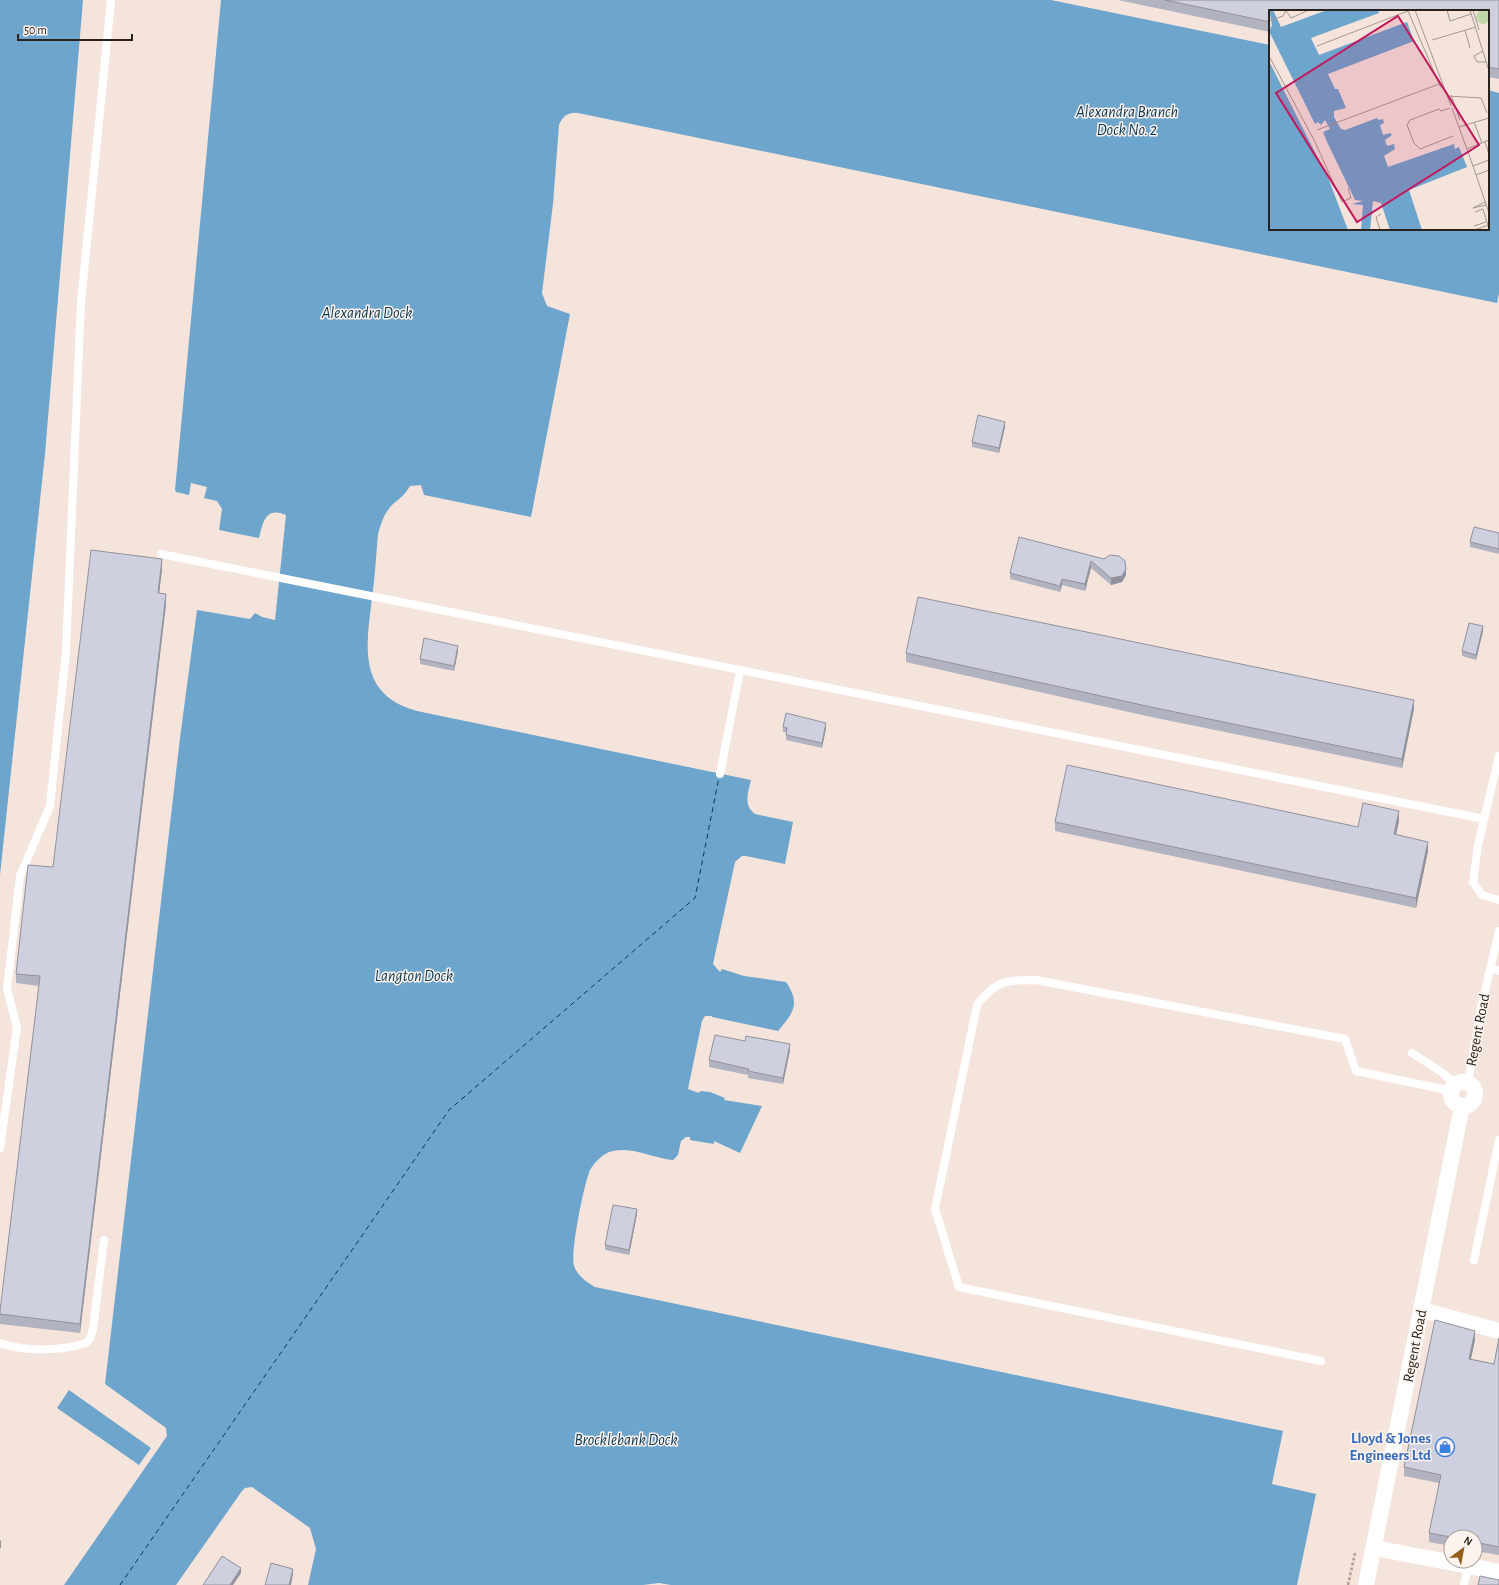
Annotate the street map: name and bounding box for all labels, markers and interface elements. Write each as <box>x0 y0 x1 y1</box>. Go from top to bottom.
inset map <box>1269 10 1489 230</box>
scale bar <box>18 16 132 42</box>
text: 50 m <box>24 24 47 36</box>
water label: Alexandra Branch Dock No. 2 <box>1075 104 1178 138</box>
water label: Alexandra Dock <box>321 305 412 321</box>
water label: Langton Dock <box>375 968 453 984</box>
street label: Regent Road <box>1464 992 1492 1068</box>
street label: Regent Road <box>1401 1308 1429 1384</box>
place label: Lloyd & Jones Engineers Ltd <box>1349 1431 1431 1463</box>
water label: Brocklebank Dock <box>574 1432 678 1448</box>
shop icon: Lloyd & Jones Engineers Ltd <box>1434 1436 1456 1458</box>
north arrow <box>1443 1529 1483 1569</box>
text: N <box>1462 1534 1474 1548</box>

